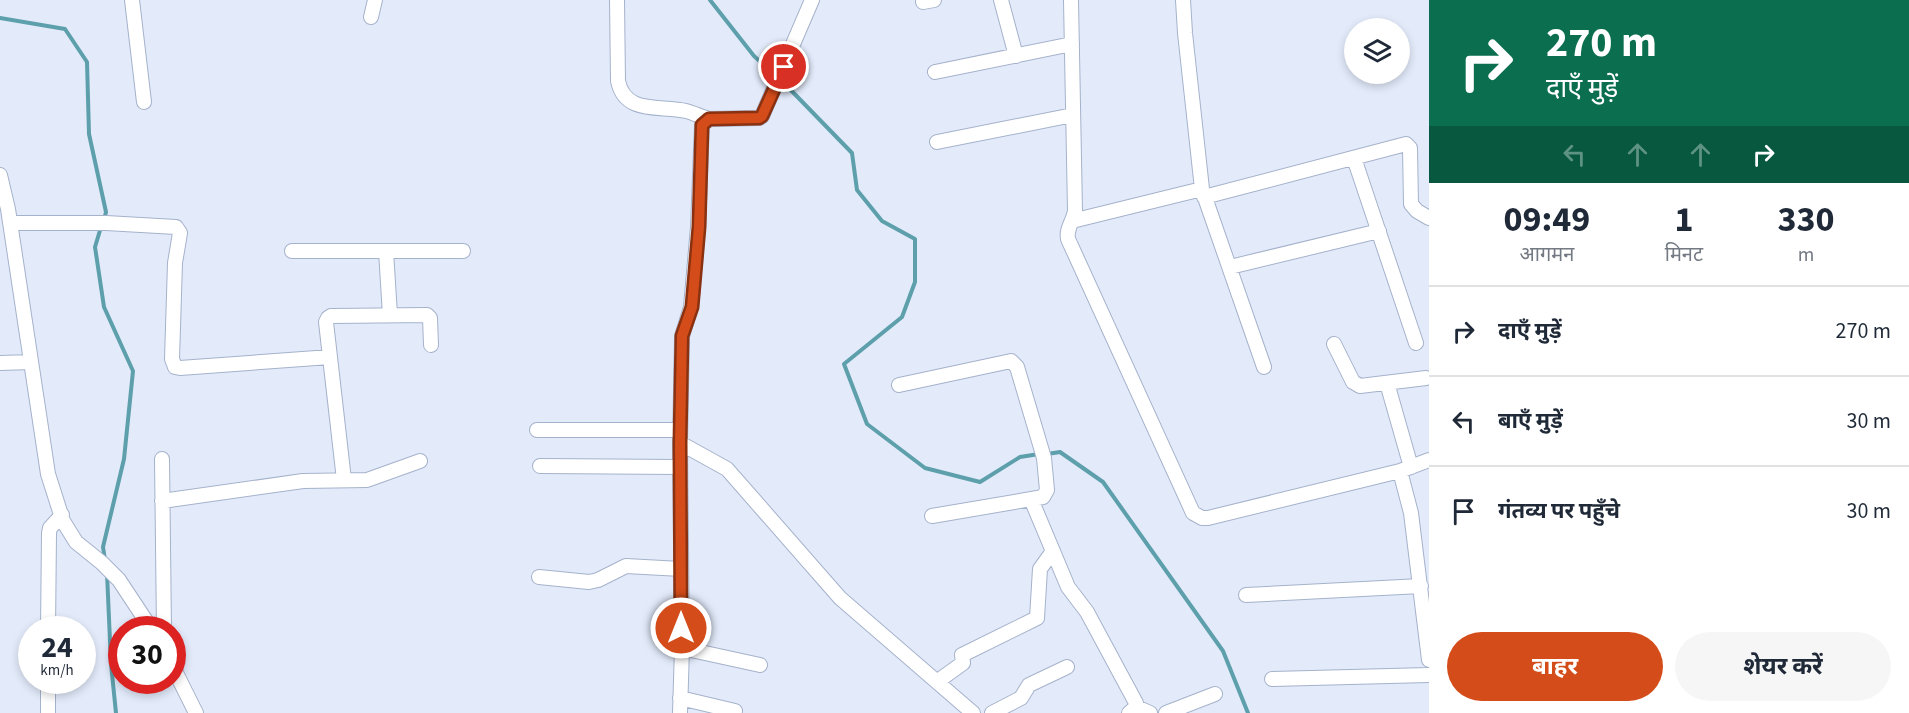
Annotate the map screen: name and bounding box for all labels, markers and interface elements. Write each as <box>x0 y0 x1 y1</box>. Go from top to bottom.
text: 270 m <box>1546 13 1657 73</box>
map controls <box>1344 18 1410 84</box>
button: layers <box>1344 18 1410 84</box>
icon: right <box>1447 24 1525 102</box>
pin <box>758 41 809 92</box>
icon: arrive <box>767 50 800 83</box>
text: दाएँ मुड़ें <box>1546 69 1618 108</box>
icon: left <box>1558 138 1591 171</box>
icon: ahead <box>1621 138 1654 171</box>
icon: ahead <box>1684 138 1717 171</box>
icon: right <box>1747 138 1780 171</box>
text: 09:49 <box>1503 194 1590 245</box>
text: 1 <box>1674 194 1693 245</box>
text: 330 <box>1777 194 1835 245</box>
text: आगमन <box>1519 241 1574 269</box>
text: मिनट <box>1665 241 1703 269</box>
text: m <box>1798 241 1814 269</box>
icon: right <box>1447 315 1480 348</box>
text: दाएँ मुड़ें <box>1498 315 1561 347</box>
text: 270 m <box>1836 315 1891 347</box>
icon: left <box>1447 405 1480 438</box>
text: बाएँ मुड़ें <box>1498 405 1563 437</box>
text: 30 m <box>1846 405 1891 437</box>
icon: arrive <box>1447 495 1480 528</box>
text: गंतव्य पर पहुँचे <box>1498 495 1620 527</box>
text: 30 m <box>1846 495 1891 527</box>
position arrow <box>649 596 713 660</box>
speed limit sign: 30 <box>108 616 186 694</box>
text: 24 <box>41 626 73 669</box>
button: बाहर <box>1447 632 1663 701</box>
button: शेयर करें <box>1675 632 1891 701</box>
text: km/h <box>40 660 74 681</box>

